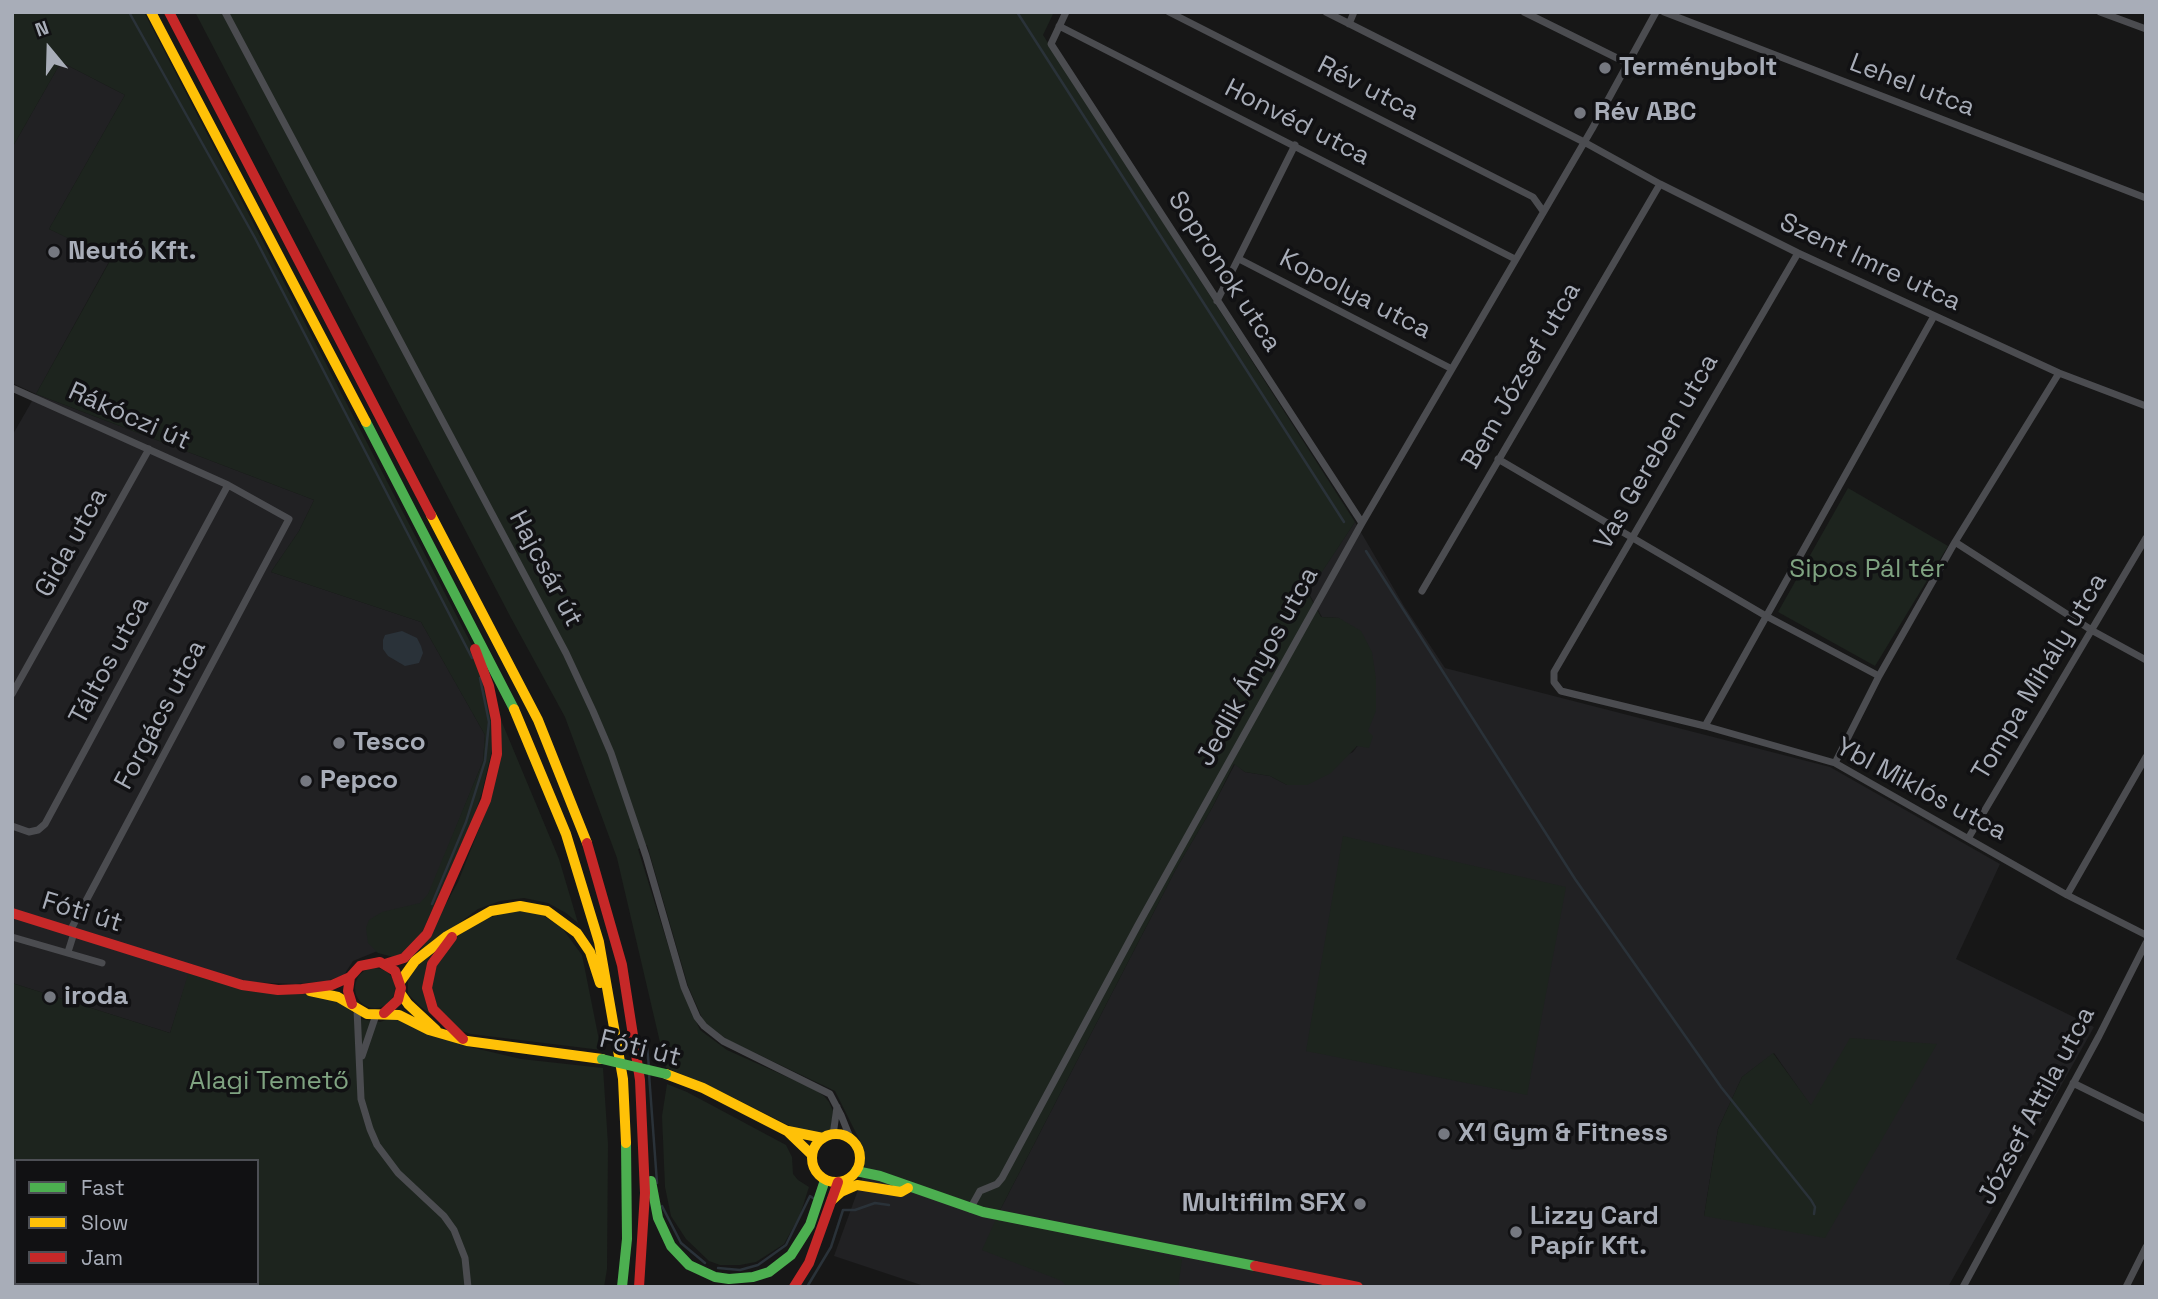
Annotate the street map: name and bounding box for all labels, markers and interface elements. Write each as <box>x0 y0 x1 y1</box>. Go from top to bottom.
north arrow <box>14 14 84 84</box>
text: N <box>32 15 52 43</box>
street label: Lehel utca <box>1845 48 1979 124</box>
street label: Rév utca <box>1312 50 1424 128</box>
place label: Terménybolt <box>1619 52 1777 84</box>
marker: Terménybolt <box>1597 60 1613 76</box>
street label: Honvéd utca <box>1219 73 1375 173</box>
place label: Rév ABC <box>1594 97 1696 129</box>
marker: Rév ABC <box>1572 105 1588 121</box>
street label: Sopronok utca <box>1161 186 1287 358</box>
street label: Szent Imre utca <box>1774 207 1966 319</box>
place label: Neutó Kft. <box>68 236 197 268</box>
street label: Kopolya utca <box>1274 243 1436 347</box>
marker: Neutó Kft. <box>46 244 62 260</box>
street label: Bem József utca <box>1456 277 1588 475</box>
street label: Vas Gereben utca <box>1588 349 1726 555</box>
street label: Rákóczi út <box>63 376 195 458</box>
street label: Gida utca <box>29 483 115 603</box>
street label: Hajcsár út <box>501 506 589 632</box>
park label: Sipos Pál tér <box>1789 554 1945 586</box>
street label: Jedlik Ányos utca <box>1190 562 1326 772</box>
street label: Tompa Mihály utca <box>1966 568 2114 786</box>
street label: Táltos utca <box>63 592 157 730</box>
street label: Forgács utca <box>109 635 213 795</box>
place label: Tesco <box>353 727 426 759</box>
street label: Ybl Miklós utca <box>1830 732 2012 848</box>
marker: Tesco <box>331 735 347 751</box>
place label: Pepco <box>320 765 398 797</box>
marker: Pepco <box>298 773 314 789</box>
street label: Fóti út <box>38 886 126 940</box>
place label: iroda <box>64 981 128 1013</box>
marker: iroda <box>42 989 58 1005</box>
street label: József Attila utca <box>1972 1002 2102 1210</box>
street label: Fóti út <box>596 1024 684 1074</box>
park label: Alagi Temető <box>189 1066 349 1098</box>
place label: X1 Gym & Fitness <box>1458 1118 1668 1150</box>
marker: X1 Gym & Fitness <box>1436 1126 1452 1142</box>
legend <box>14 1159 259 1285</box>
text: Fast <box>81 1174 125 1201</box>
place label: Multifilm SFX <box>1182 1188 1346 1220</box>
marker: Multifilm SFX <box>1352 1196 1368 1212</box>
place label: Lizzy Card Papír Kft. <box>1530 1201 1659 1262</box>
text: Slow <box>81 1209 129 1236</box>
marker: Lizzy Card Papír Kft. <box>1508 1224 1524 1240</box>
text: Jam <box>81 1244 123 1271</box>

